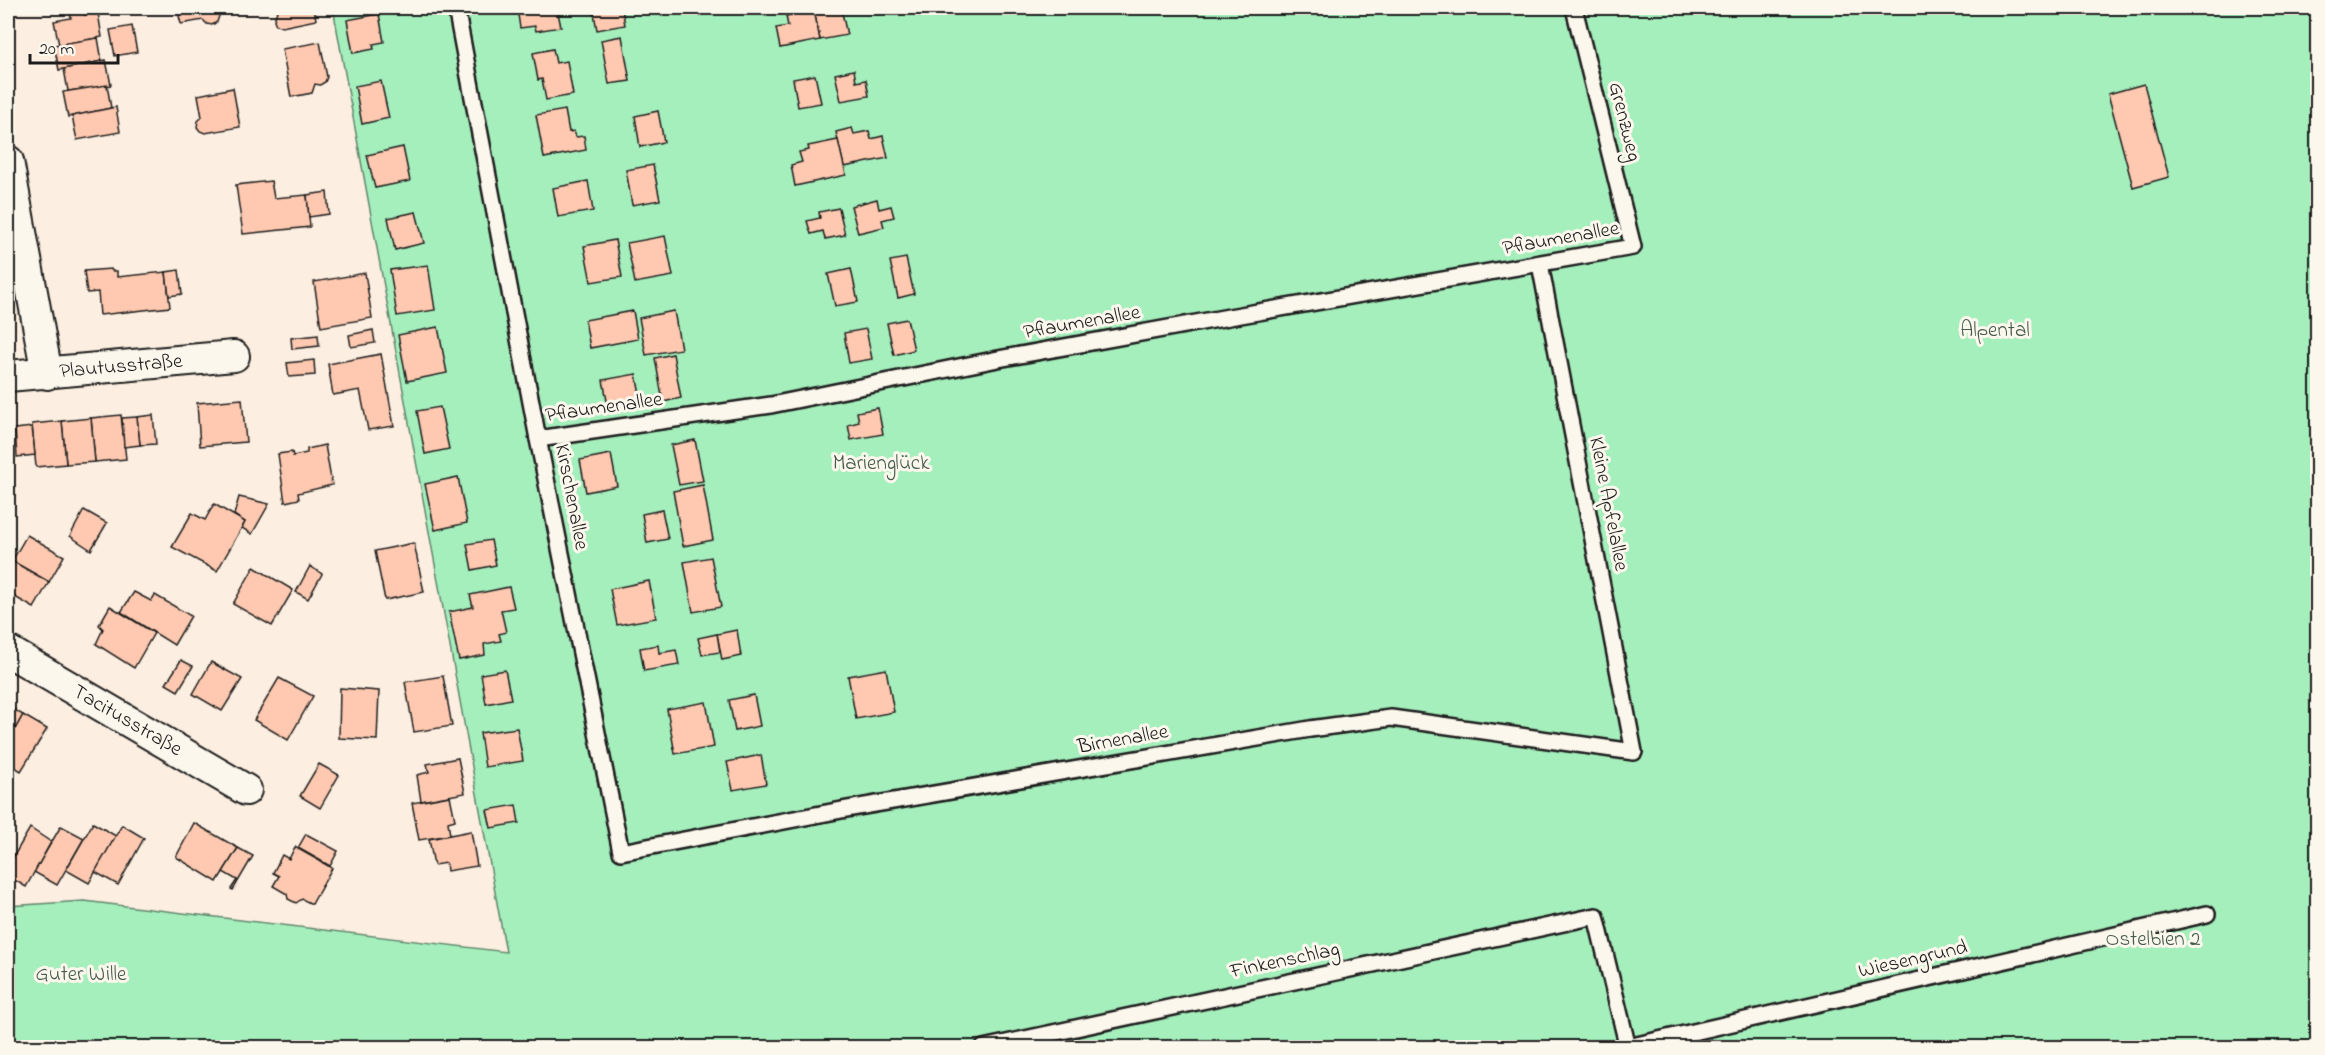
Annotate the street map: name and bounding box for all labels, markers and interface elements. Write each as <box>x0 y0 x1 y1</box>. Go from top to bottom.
scale bar <box>30 27 118 65</box>
text: 20 m <box>39 37 74 63</box>
street label: Grenzweg <box>1598 79 1648 165</box>
street label: Pflaumenallee <box>1500 214 1622 264</box>
street label: Pflaumenallee <box>1021 298 1143 348</box>
park label: Alpental <box>1960 316 2030 346</box>
street label: Plautusstraße <box>58 347 184 387</box>
street label: Pflaumenallee <box>543 385 665 431</box>
street label: Kleine Apfelallee <box>1580 434 1636 574</box>
street label: Kirschenallee <box>546 441 596 553</box>
park label: Marienglück <box>833 449 930 481</box>
street label: Tacitusstraße <box>67 677 188 765</box>
street label: Birnenallee <box>1074 717 1171 763</box>
park label: Ostelbien 2 <box>2106 925 2200 955</box>
street label: Wiesengrund <box>1856 933 1971 989</box>
street label: Finkenschlag <box>1227 935 1343 989</box>
park label: Guter Wille <box>36 960 127 990</box>

